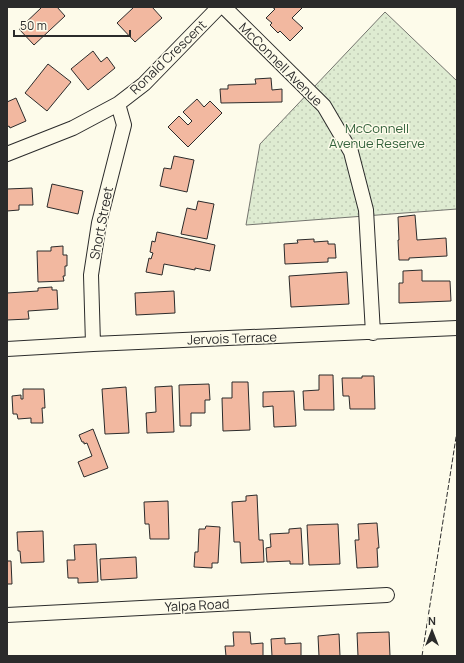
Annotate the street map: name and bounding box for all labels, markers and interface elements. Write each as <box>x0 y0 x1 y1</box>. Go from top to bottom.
scale bar <box>14 12 130 38</box>
street label: Ronald Crescent <box>126 16 210 98</box>
text: 50 m <box>20 17 47 34</box>
street label: McConnell Avenue <box>235 18 327 110</box>
park label: McConnell Avenue Reserve <box>329 119 425 152</box>
street label: Short Street <box>85 185 117 261</box>
street label: Jervois Terrace <box>187 327 278 349</box>
street label: Yalpa Road <box>164 594 230 616</box>
north arrow <box>412 611 452 651</box>
text: N <box>428 613 436 628</box>

